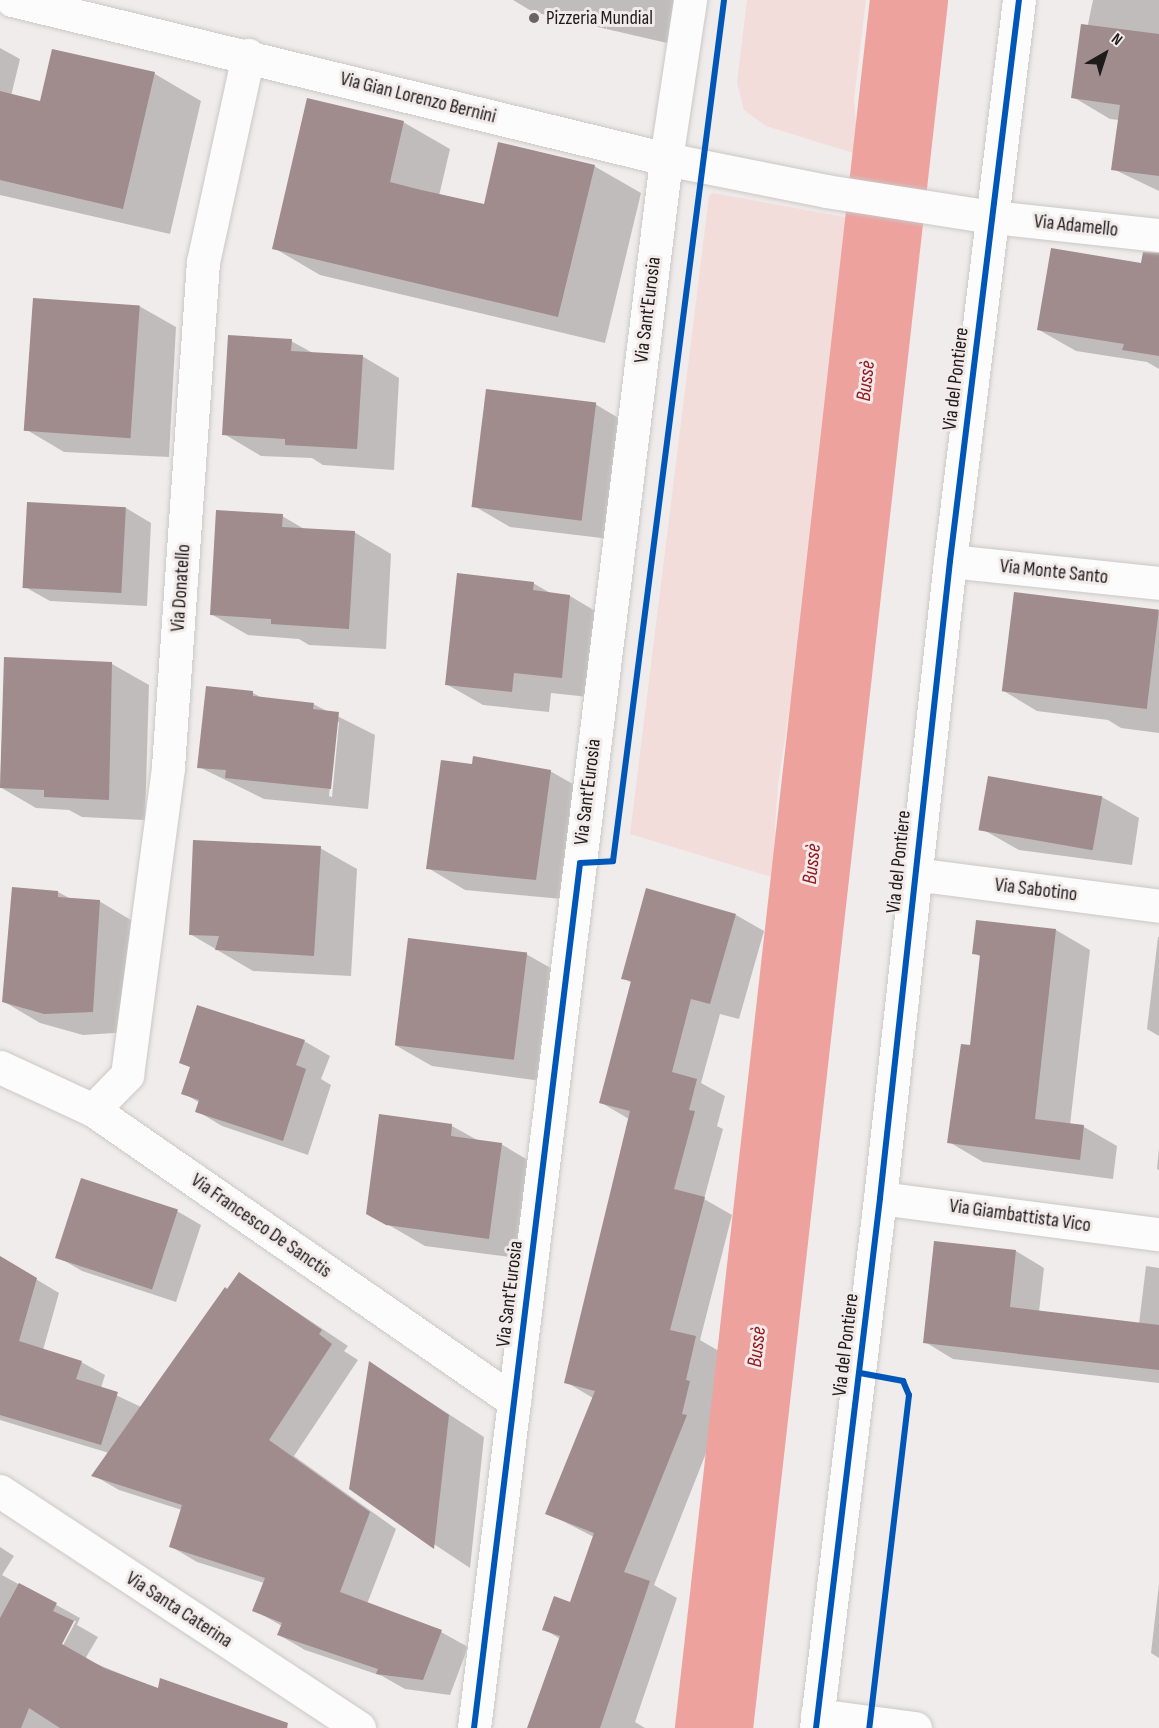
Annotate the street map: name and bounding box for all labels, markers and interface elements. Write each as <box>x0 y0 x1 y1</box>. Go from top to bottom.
place label: Pizzeria Mundial <box>546 6 653 30</box>
marker: Pizzeria Mundial <box>527 11 541 25</box>
north arrow <box>1075 24 1135 84</box>
text: N <box>1107 30 1126 50</box>
street label: Via Gian Lorenzo Bernini <box>338 67 498 129</box>
street label: Via Adamello <box>1033 210 1119 242</box>
street label: Via Sant'Eurosia <box>630 256 666 364</box>
street label: Via del Pontiere <box>938 326 974 432</box>
water label: Bussè <box>851 360 881 402</box>
street label: Via Donatello <box>166 543 196 633</box>
street label: Via Monte Santo <box>999 554 1109 590</box>
street label: Via Sant'Eurosia <box>570 738 606 846</box>
street label: Via del Pontiere <box>882 809 916 915</box>
water label: Bussè <box>797 843 827 885</box>
street label: Via Sabotino <box>993 873 1079 907</box>
street label: Via Francesco De Sanctis <box>186 1169 336 1283</box>
street label: Via Giambattista Vico <box>948 1194 1092 1238</box>
street label: Via Sant'Eurosia <box>492 1240 528 1348</box>
street label: Via del Pontiere <box>828 1292 864 1398</box>
water label: Bussè <box>742 1326 772 1368</box>
street label: Via Santa Caterina <box>121 1567 237 1653</box>

